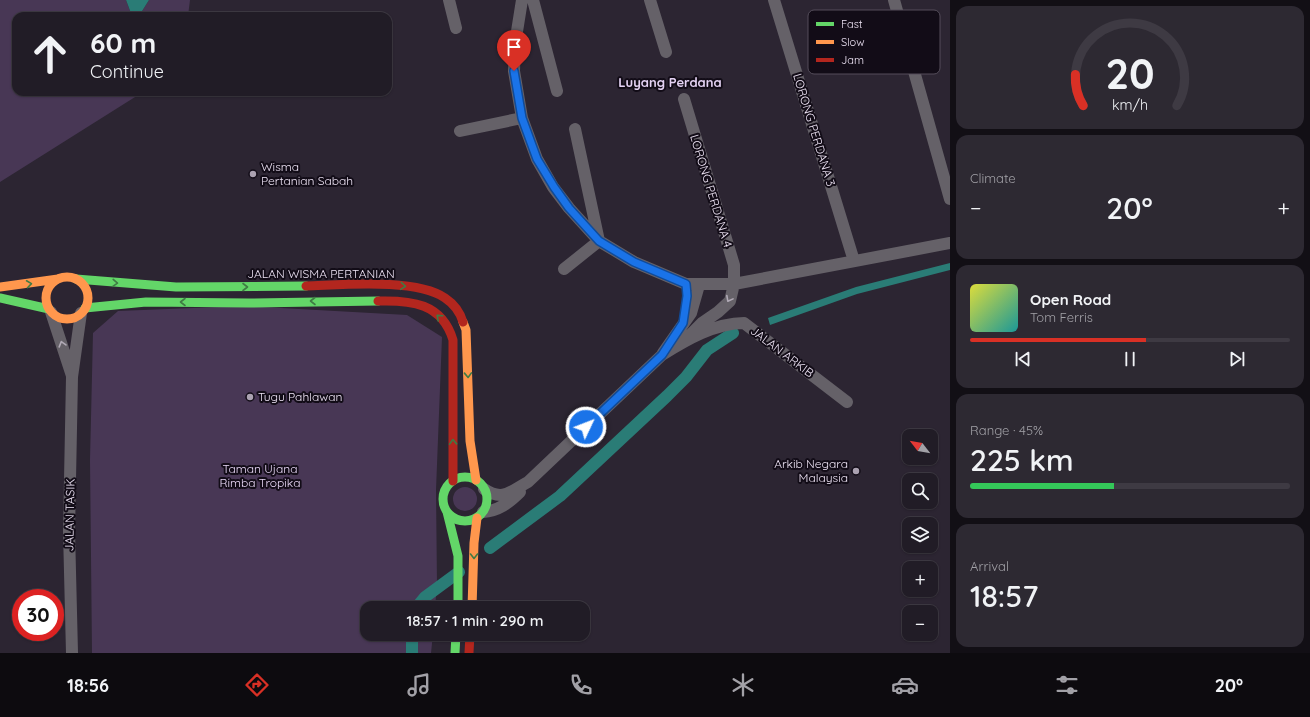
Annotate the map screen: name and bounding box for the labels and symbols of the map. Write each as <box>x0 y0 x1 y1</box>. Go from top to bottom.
legend <box>808 10 940 74</box>
text: Fast <box>841 17 863 31</box>
pin <box>497 30 531 71</box>
text: Slow <box>841 35 865 49</box>
text: Jam <box>841 53 864 67</box>
street label: LORONG PERDANA 3 <box>790 72 839 188</box>
district label: Luyang Perdana <box>618 74 722 90</box>
street label: LORONG PERDANA 4 <box>687 133 736 249</box>
place label: Wisma Pertanian Sabah <box>261 159 353 188</box>
marker: Wisma Pertanian Sabah <box>248 169 258 179</box>
street label: JALAN WISMA PERTANIAN <box>247 266 395 281</box>
one-way arrow <box>112 278 118 287</box>
one-way arrow <box>26 280 32 289</box>
one-way arrow <box>400 282 406 291</box>
one-way arrow <box>242 283 248 291</box>
one-way arrow <box>726 295 733 302</box>
one-way arrow <box>310 297 316 305</box>
one-way arrow <box>180 298 186 306</box>
one-way arrow <box>436 314 444 321</box>
street label: JALAN ARKIB <box>748 323 817 380</box>
one-way arrow <box>58 341 67 348</box>
one-way arrow <box>464 372 472 378</box>
place label: Tugu Pahlawan <box>258 389 342 404</box>
marker: Tugu Pahlawan <box>245 392 255 402</box>
position arrow <box>565 406 607 448</box>
north arrow <box>902 429 938 465</box>
one-way arrow <box>449 439 457 445</box>
place label: Arkib Negara Malaysia <box>774 456 848 485</box>
park label: Taman Ujana Rimba Tropika <box>220 461 301 490</box>
marker: Arkib Negara Malaysia <box>851 466 861 476</box>
street label: JALAN TASIK <box>61 478 78 552</box>
one-way arrow <box>470 553 478 559</box>
speed limit sign: 30 <box>12 589 64 641</box>

